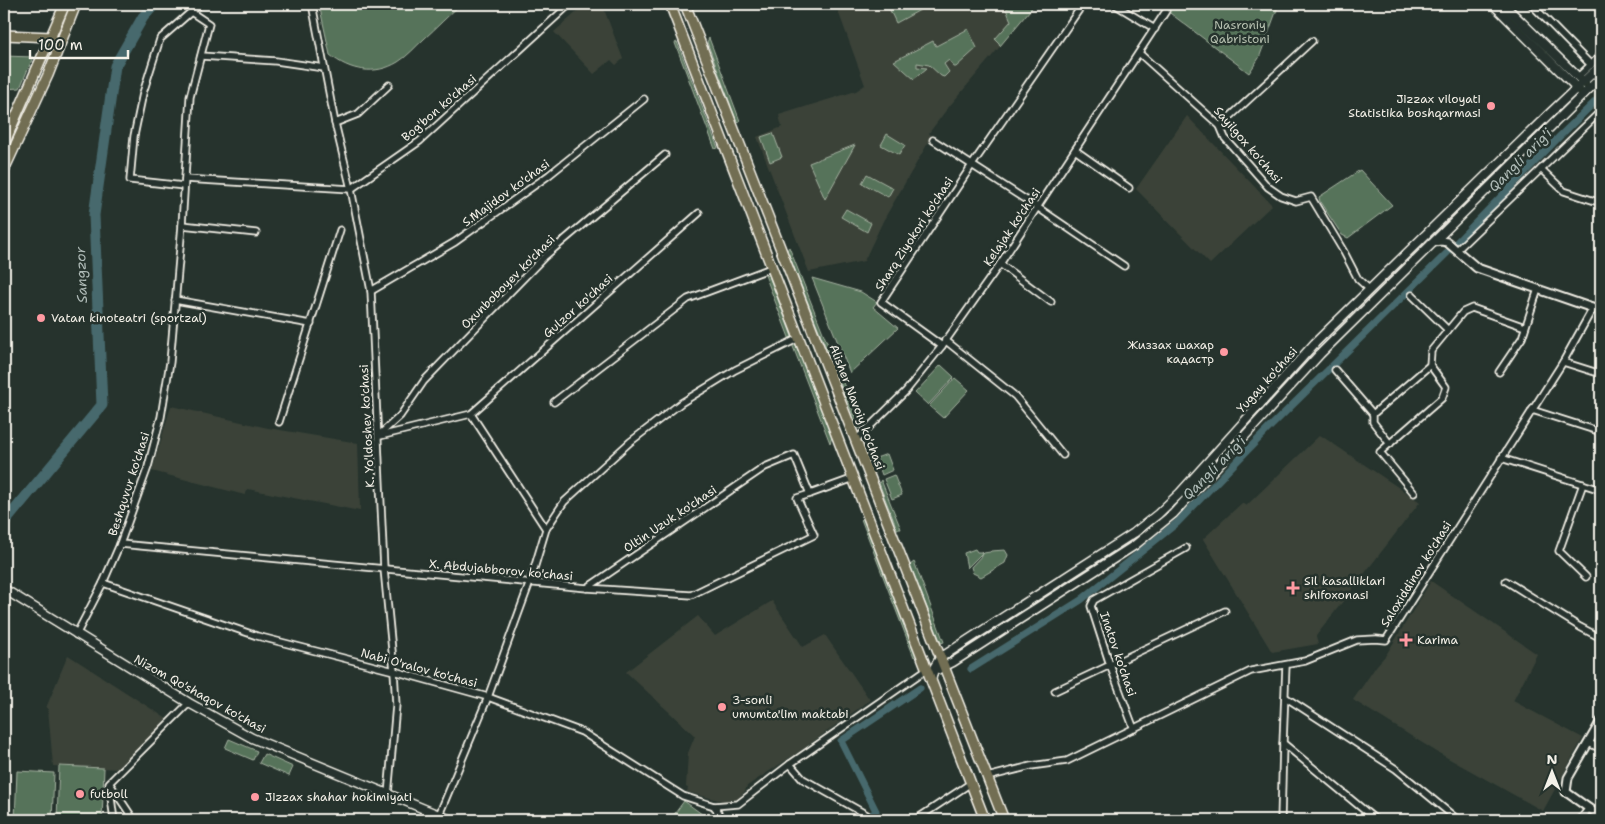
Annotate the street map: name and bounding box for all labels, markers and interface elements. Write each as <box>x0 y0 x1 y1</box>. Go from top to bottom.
park label: Nasroniy Qabristoni <box>1210 17 1270 47</box>
scale bar <box>30 28 128 60</box>
text: 100 m <box>38 35 83 55</box>
street label: Bog'bon ko'chasi <box>398 71 480 145</box>
place label: Jizzax viloyati Statistika boshqarmasi <box>1348 91 1481 121</box>
marker: Jizzax viloyati Statistika boshqarmasi <box>1485 100 1497 112</box>
street label: Sayilgox ko'chasi <box>1210 103 1286 187</box>
water label: Qangli arig'i <box>1484 124 1556 196</box>
street label: S.Majidov ko'chasi <box>459 156 553 230</box>
street label: Sharq Ziyokori ko'chasi <box>871 174 957 294</box>
street label: Kelajak ko'chasi <box>980 185 1044 269</box>
street label: Oxunboboyev ko'chasi <box>458 232 558 332</box>
water label: Sangzor <box>71 246 91 303</box>
street label: Gulzor ko'chasi <box>540 271 616 341</box>
place label: Vatan kinoteatri (sportzal) <box>51 310 207 326</box>
marker: Vatan kinoteatri (sportzal) <box>35 312 47 324</box>
place label: Жиззах шахар кадастр <box>1128 337 1214 367</box>
street label: Alisher Navoiy ko'chasi <box>826 342 888 472</box>
street label: Yugay ko'chasi <box>1233 344 1301 416</box>
marker: Жиззах шахар кадастр <box>1218 346 1230 358</box>
street label: K. Yo'ldoshev ko'chasi <box>356 364 378 488</box>
street label: Beshquvur ko'chasi <box>105 430 153 538</box>
water label: Qangli arig'i <box>1178 432 1250 504</box>
street label: Oltin Uzuk ko'chasi <box>620 482 720 556</box>
street label: Saloxiddinov ko'chasi <box>1377 518 1455 630</box>
street label: X. Abdujabborov ko'chasi <box>428 556 574 584</box>
place label: Sil kasalliklari shifoxonasi <box>1304 573 1385 603</box>
marker: Sil kasalliklari shifoxonasi <box>1286 581 1300 595</box>
street label: Inatov ko'chasi <box>1096 610 1140 698</box>
place label: Karima <box>1417 632 1459 648</box>
marker: Karima <box>1399 633 1413 647</box>
street label: Nabi O'ralov ko'chasi <box>359 645 479 691</box>
street label: Nizom Qo'shaqov ko'chasi <box>131 651 269 737</box>
place label: 3-sonli umumta'lim maktabi <box>732 692 849 722</box>
marker: 3-sonli umumta'lim maktabi <box>716 701 728 713</box>
north arrow <box>1528 746 1578 796</box>
text: N <box>1546 750 1558 768</box>
place label: futboll <box>90 786 128 802</box>
marker: futboll <box>74 788 86 800</box>
place label: Jizzax shahar hokimiyati <box>265 789 412 805</box>
marker: Jizzax shahar hokimiyati <box>249 791 261 803</box>

